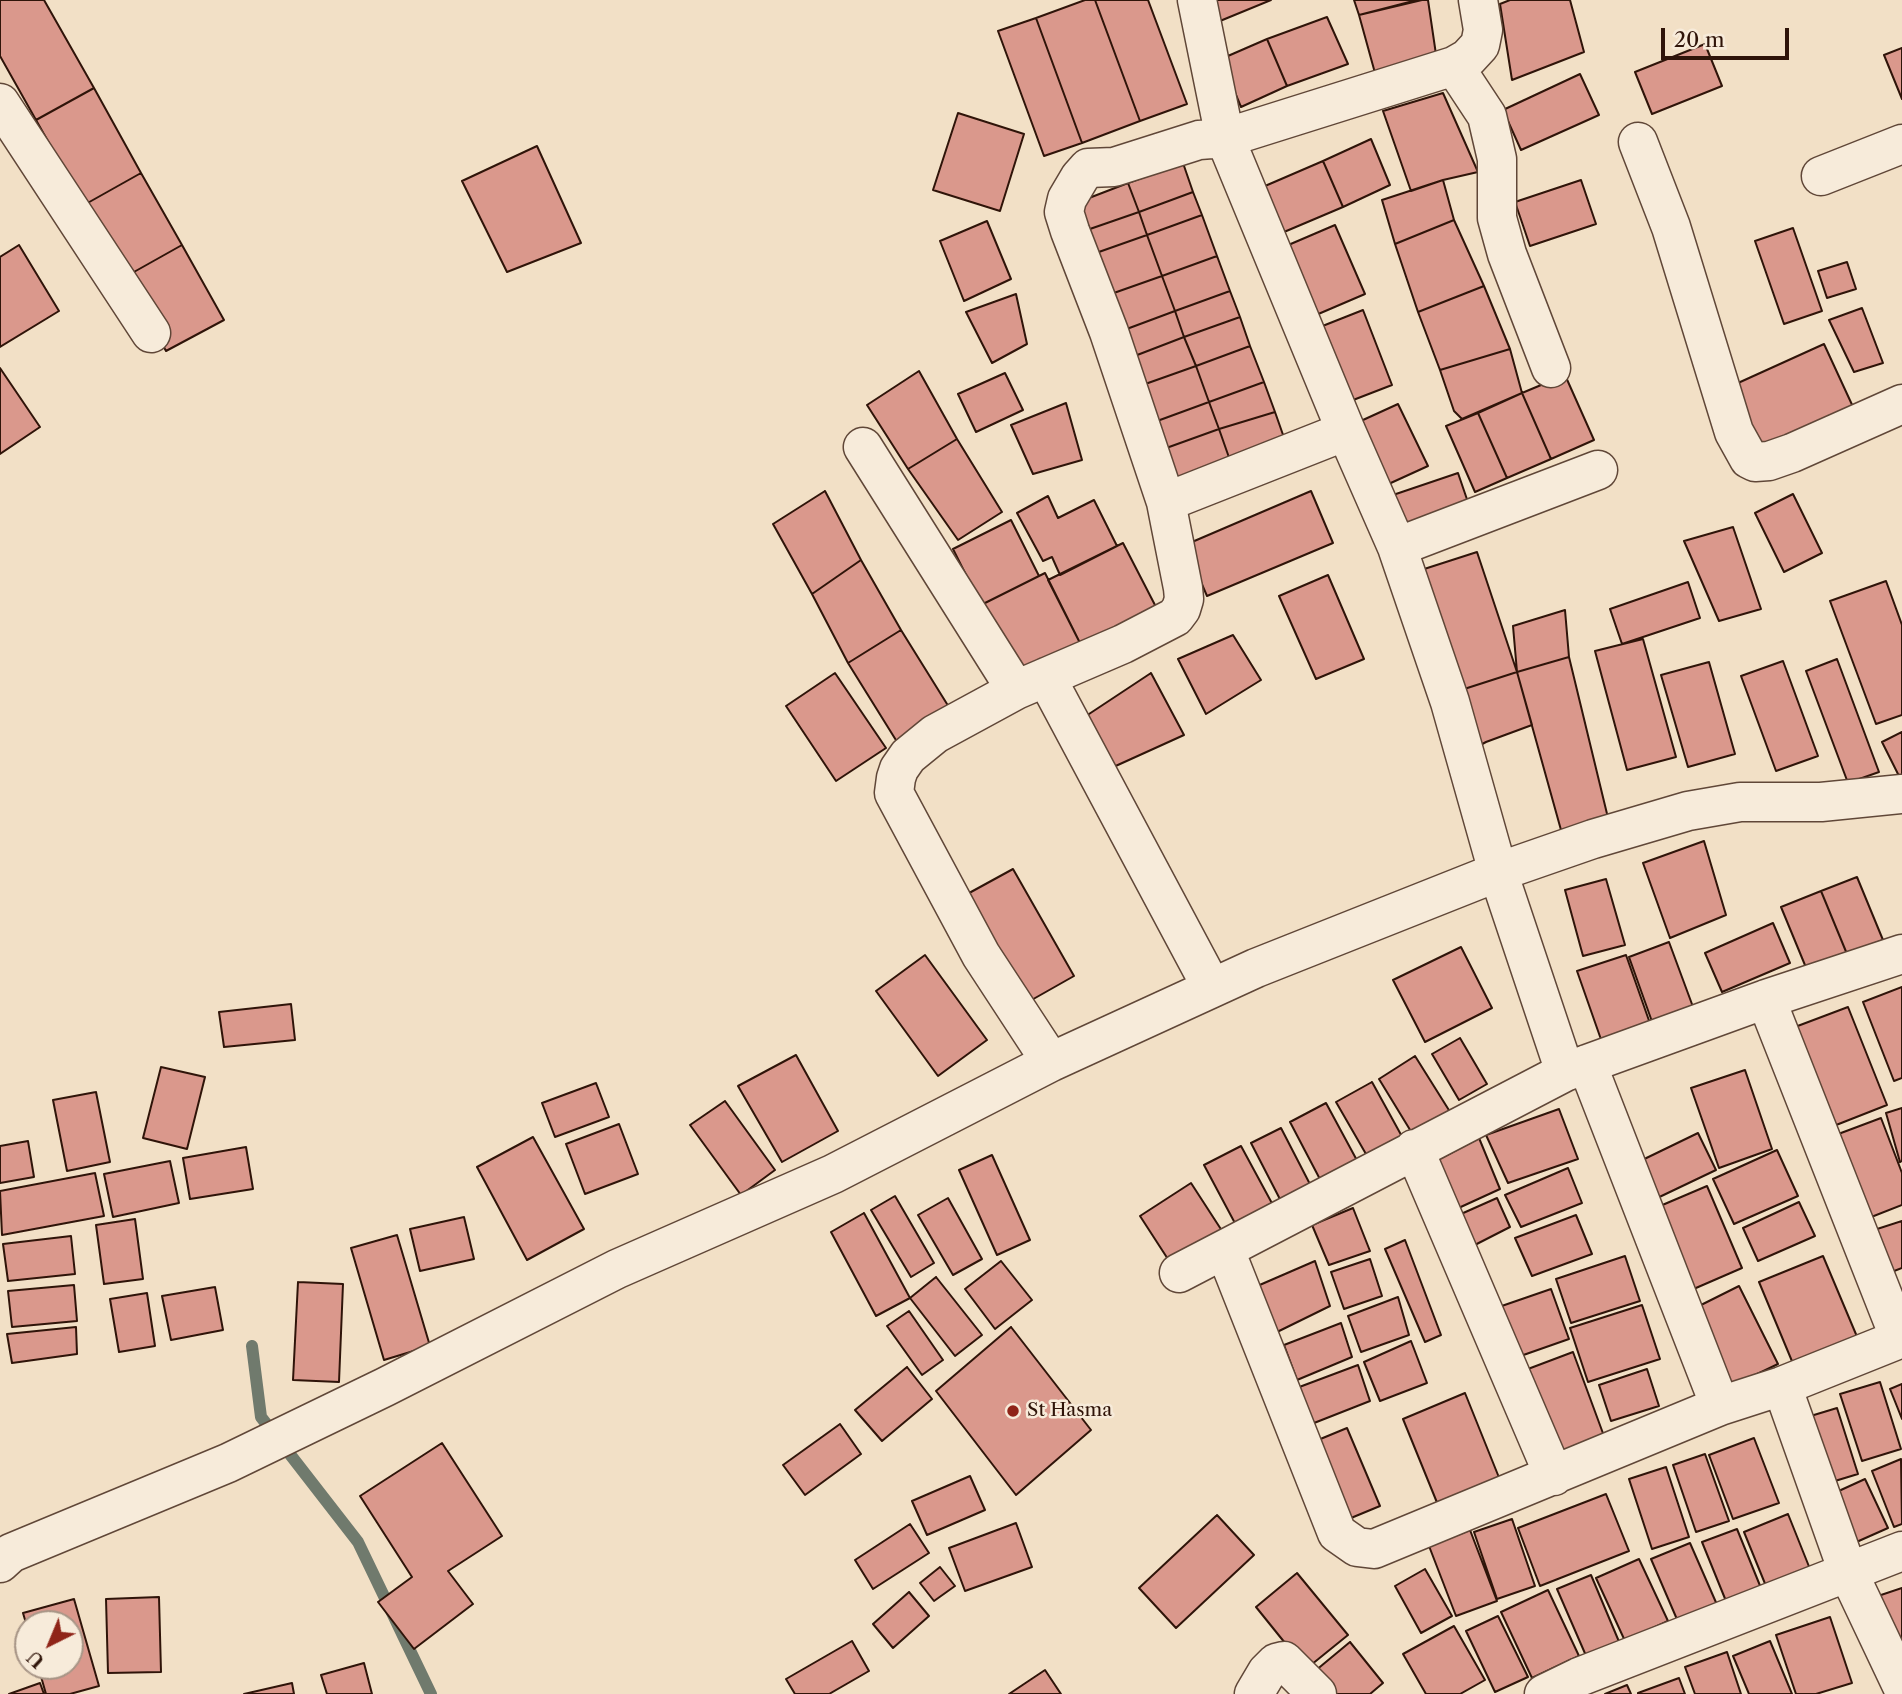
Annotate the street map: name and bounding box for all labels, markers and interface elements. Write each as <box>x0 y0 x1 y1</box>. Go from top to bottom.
scale bar <box>1664 14 1792 58</box>
text: 20 m <box>1674 27 1725 52</box>
place label: St Hasma <box>1027 1400 1112 1422</box>
marker: St Hasma <box>1005 1403 1021 1419</box>
north arrow <box>14 1610 84 1680</box>
text: U <box>22 1646 49 1673</box>

